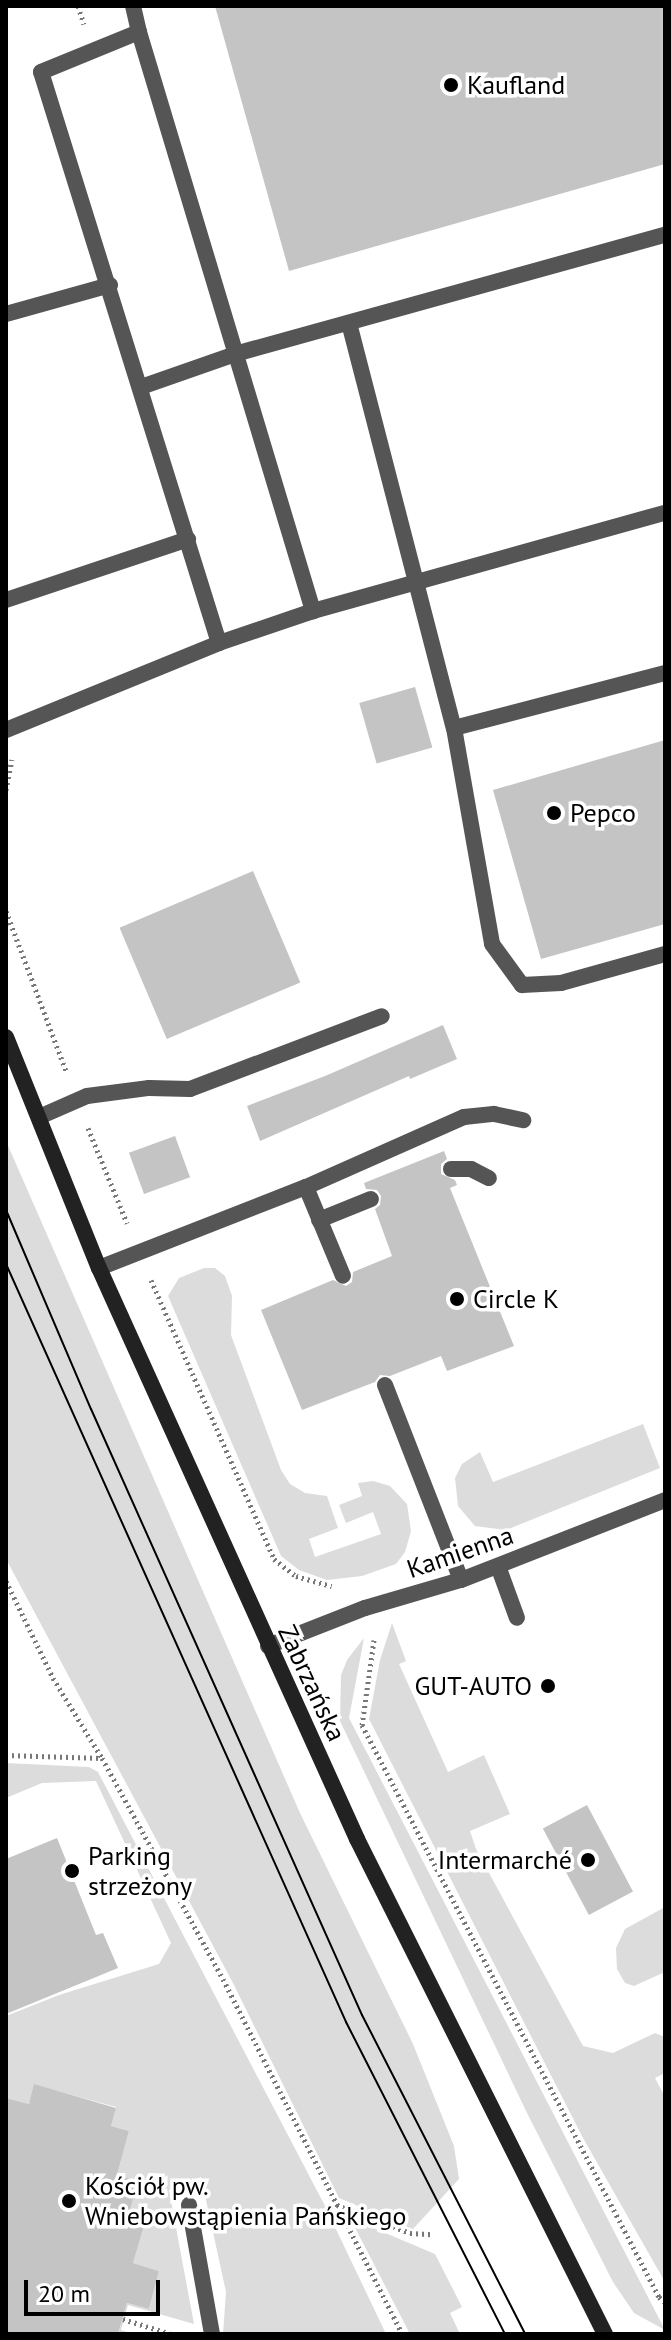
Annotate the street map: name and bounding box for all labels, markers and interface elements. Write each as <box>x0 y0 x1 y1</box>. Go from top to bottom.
place label: Kaufland <box>467 69 565 101</box>
marker: Kaufland <box>442 76 460 94</box>
place label: Pepco <box>570 797 636 829</box>
marker: Pepco <box>545 804 563 822</box>
place label: Circle K <box>473 1283 559 1315</box>
marker: Circle K <box>448 1290 466 1308</box>
street label: Kamienna <box>403 1519 517 1585</box>
street label: Zabrzańska <box>272 1620 352 1746</box>
place label: GUT-AUTO <box>414 1670 532 1702</box>
marker: GUT-AUTO <box>539 1677 557 1695</box>
place label: Parking strzeżony <box>88 1840 192 1902</box>
place label: Intermarché <box>438 1844 572 1876</box>
marker: Intermarché <box>579 1851 597 1869</box>
marker: Parking strzeżony <box>63 1862 81 1880</box>
place label: Kościół pw. Wniebowstąpienia Pańskiego <box>85 2170 407 2232</box>
marker: Kościół pw. Wniebowstąpienia Pańskiego <box>60 2192 78 2210</box>
scale bar <box>28 2264 164 2314</box>
text: 20 m <box>38 2278 90 2309</box>

